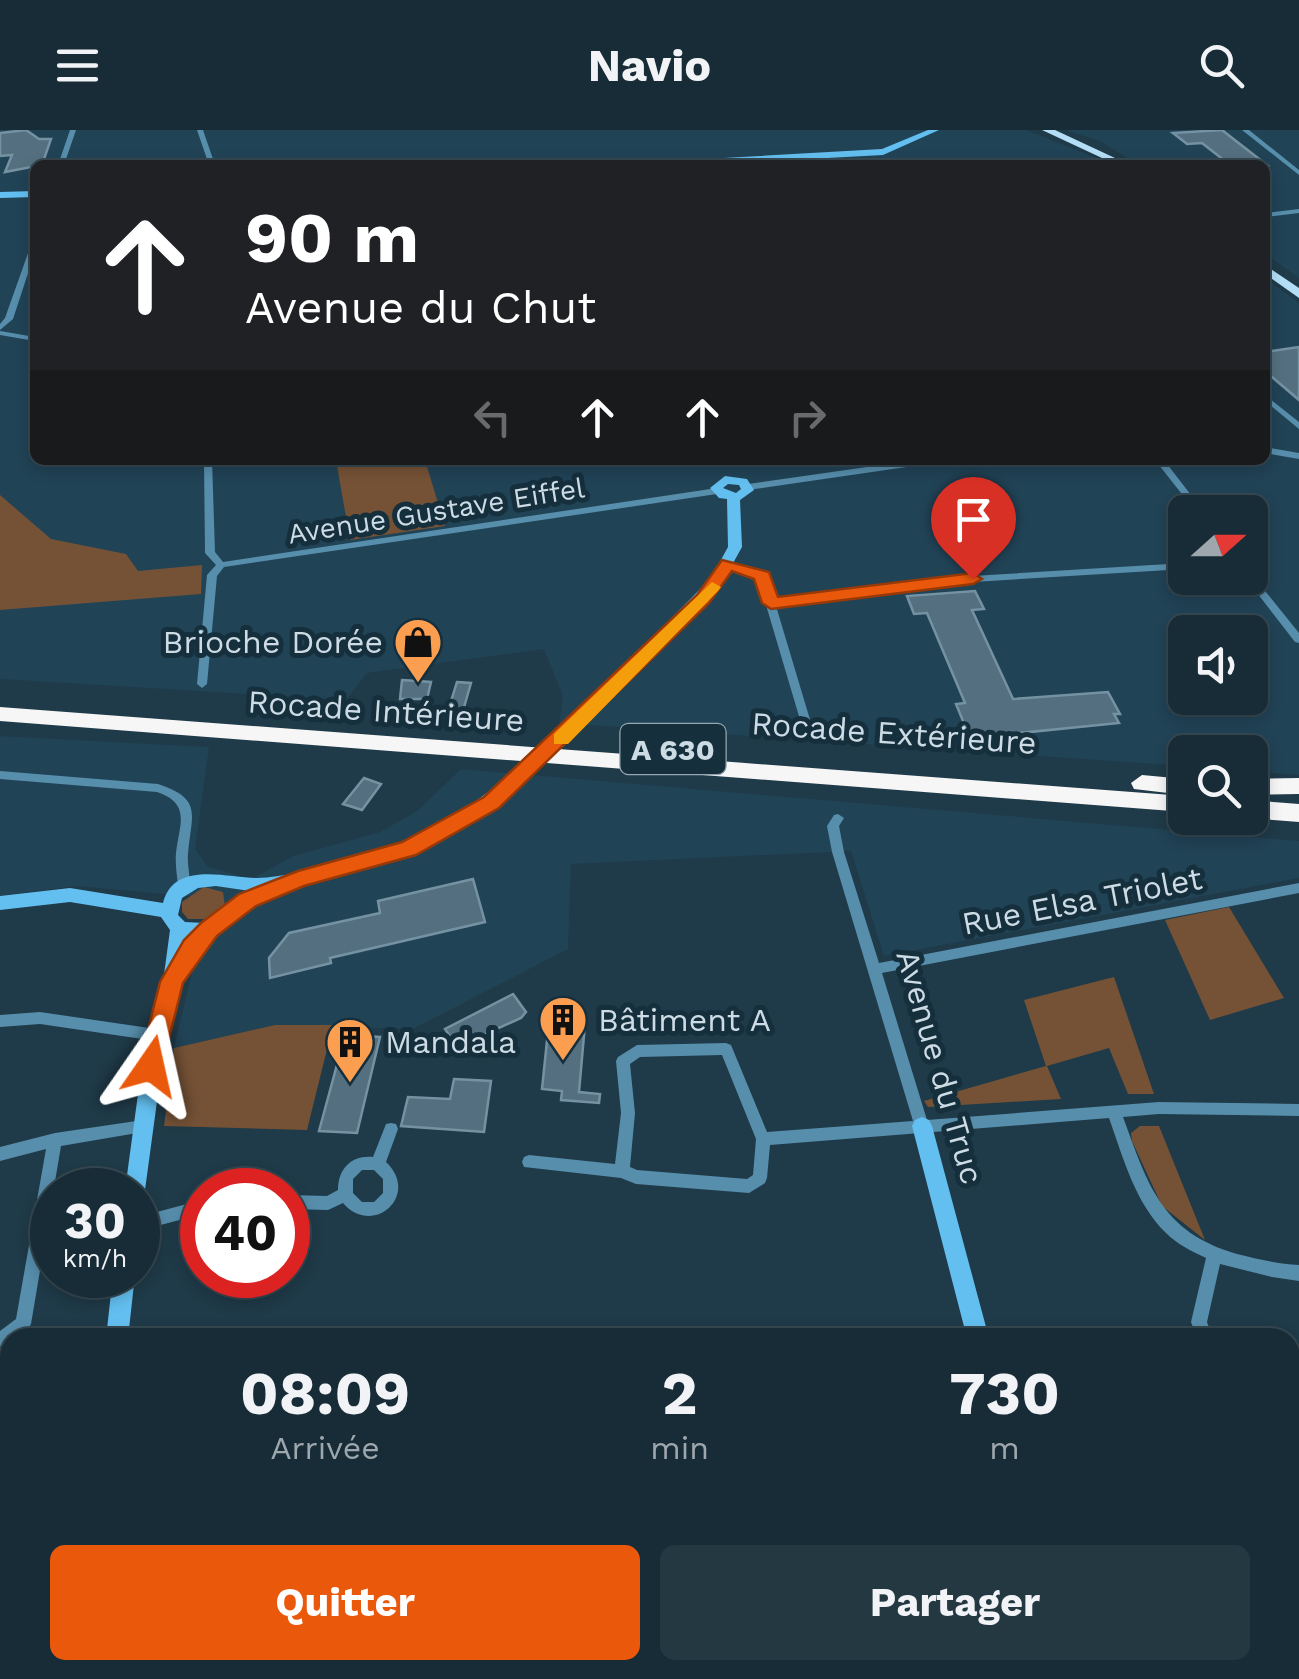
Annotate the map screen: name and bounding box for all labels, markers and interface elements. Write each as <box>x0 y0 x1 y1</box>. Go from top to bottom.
icon: menu <box>50 38 105 93</box>
icon: search <box>1194 38 1249 93</box>
text: Navio <box>588 39 711 92</box>
text: 90 m <box>245 197 419 279</box>
icon: ahead <box>80 200 210 330</box>
text: Avenue du Chut <box>245 281 596 334</box>
icon: left <box>465 390 520 445</box>
icon: ahead <box>570 390 625 445</box>
icon: ahead <box>675 390 730 445</box>
icon: right <box>780 390 835 445</box>
street label: Avenue Gustave Eiffel <box>285 471 587 551</box>
pin <box>931 477 1016 580</box>
icon: arrive <box>946 492 1001 547</box>
north arrow <box>1168 495 1268 595</box>
map controls <box>1168 495 1268 835</box>
button: sound <box>1168 615 1268 715</box>
shop icon: Brioche Dorée <box>392 616 444 684</box>
place label: Brioche Dorée <box>162 623 383 661</box>
street label: Rocade Intérieure <box>247 682 525 740</box>
street label: Rocade Extérieure <box>750 704 1038 762</box>
road number: A 630 <box>620 724 726 774</box>
button: search <box>1168 735 1268 835</box>
street label: Rue Elsa Triolet <box>959 859 1205 943</box>
street label: Avenue du Truc <box>888 946 992 1188</box>
building icon: Bâtiment A <box>537 994 589 1062</box>
place label: Bâtiment A <box>598 1001 771 1039</box>
position arrow <box>99 1014 203 1118</box>
building icon: Mandala <box>324 1016 376 1084</box>
place label: Mandala <box>385 1023 516 1061</box>
speed limit sign: 40 <box>180 1168 310 1298</box>
text: 30 <box>64 1191 126 1250</box>
text: km/h <box>63 1244 127 1273</box>
text: 08:09 <box>240 1358 410 1429</box>
text: 2 <box>662 1358 698 1429</box>
text: 730 <box>949 1358 1060 1429</box>
text: Arrivée <box>270 1429 380 1467</box>
text: min <box>650 1429 709 1467</box>
text: m <box>989 1429 1020 1467</box>
button: Quitter <box>50 1545 640 1660</box>
button: Partager <box>660 1545 1250 1660</box>

